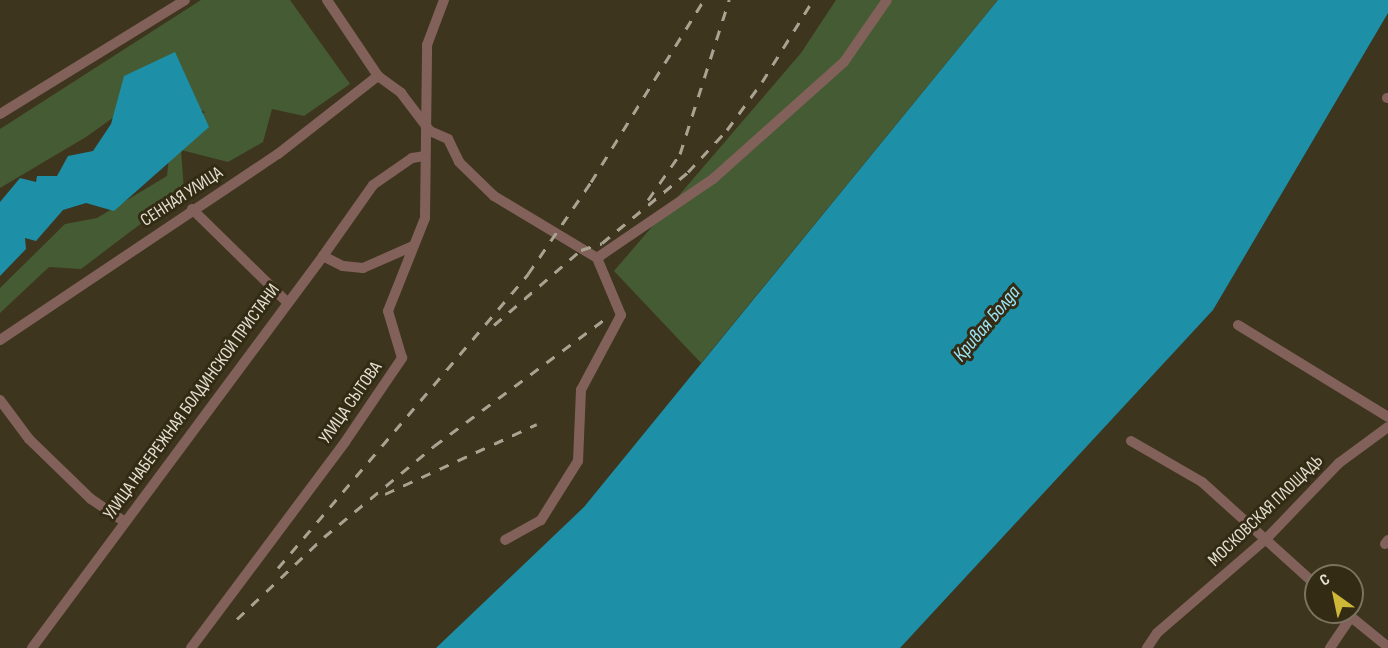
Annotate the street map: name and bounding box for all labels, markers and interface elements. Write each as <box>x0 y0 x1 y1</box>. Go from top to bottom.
street label: СЕННАЯ УЛИЦА <box>137 162 227 232</box>
street label: УЛИЦА НАБЕРЕЖНАЯ БОЛДИНСКОЙ ПРИСТАНИ <box>99 280 285 524</box>
water label: Кривая Болда <box>948 281 1026 367</box>
street label: УЛИЦА СЫТОВА <box>315 358 387 448</box>
street label: МОСКОВСКАЯ ПЛОЩАДЬ <box>1204 451 1328 571</box>
north arrow <box>1304 564 1364 624</box>
text: С <box>1316 570 1334 590</box>

